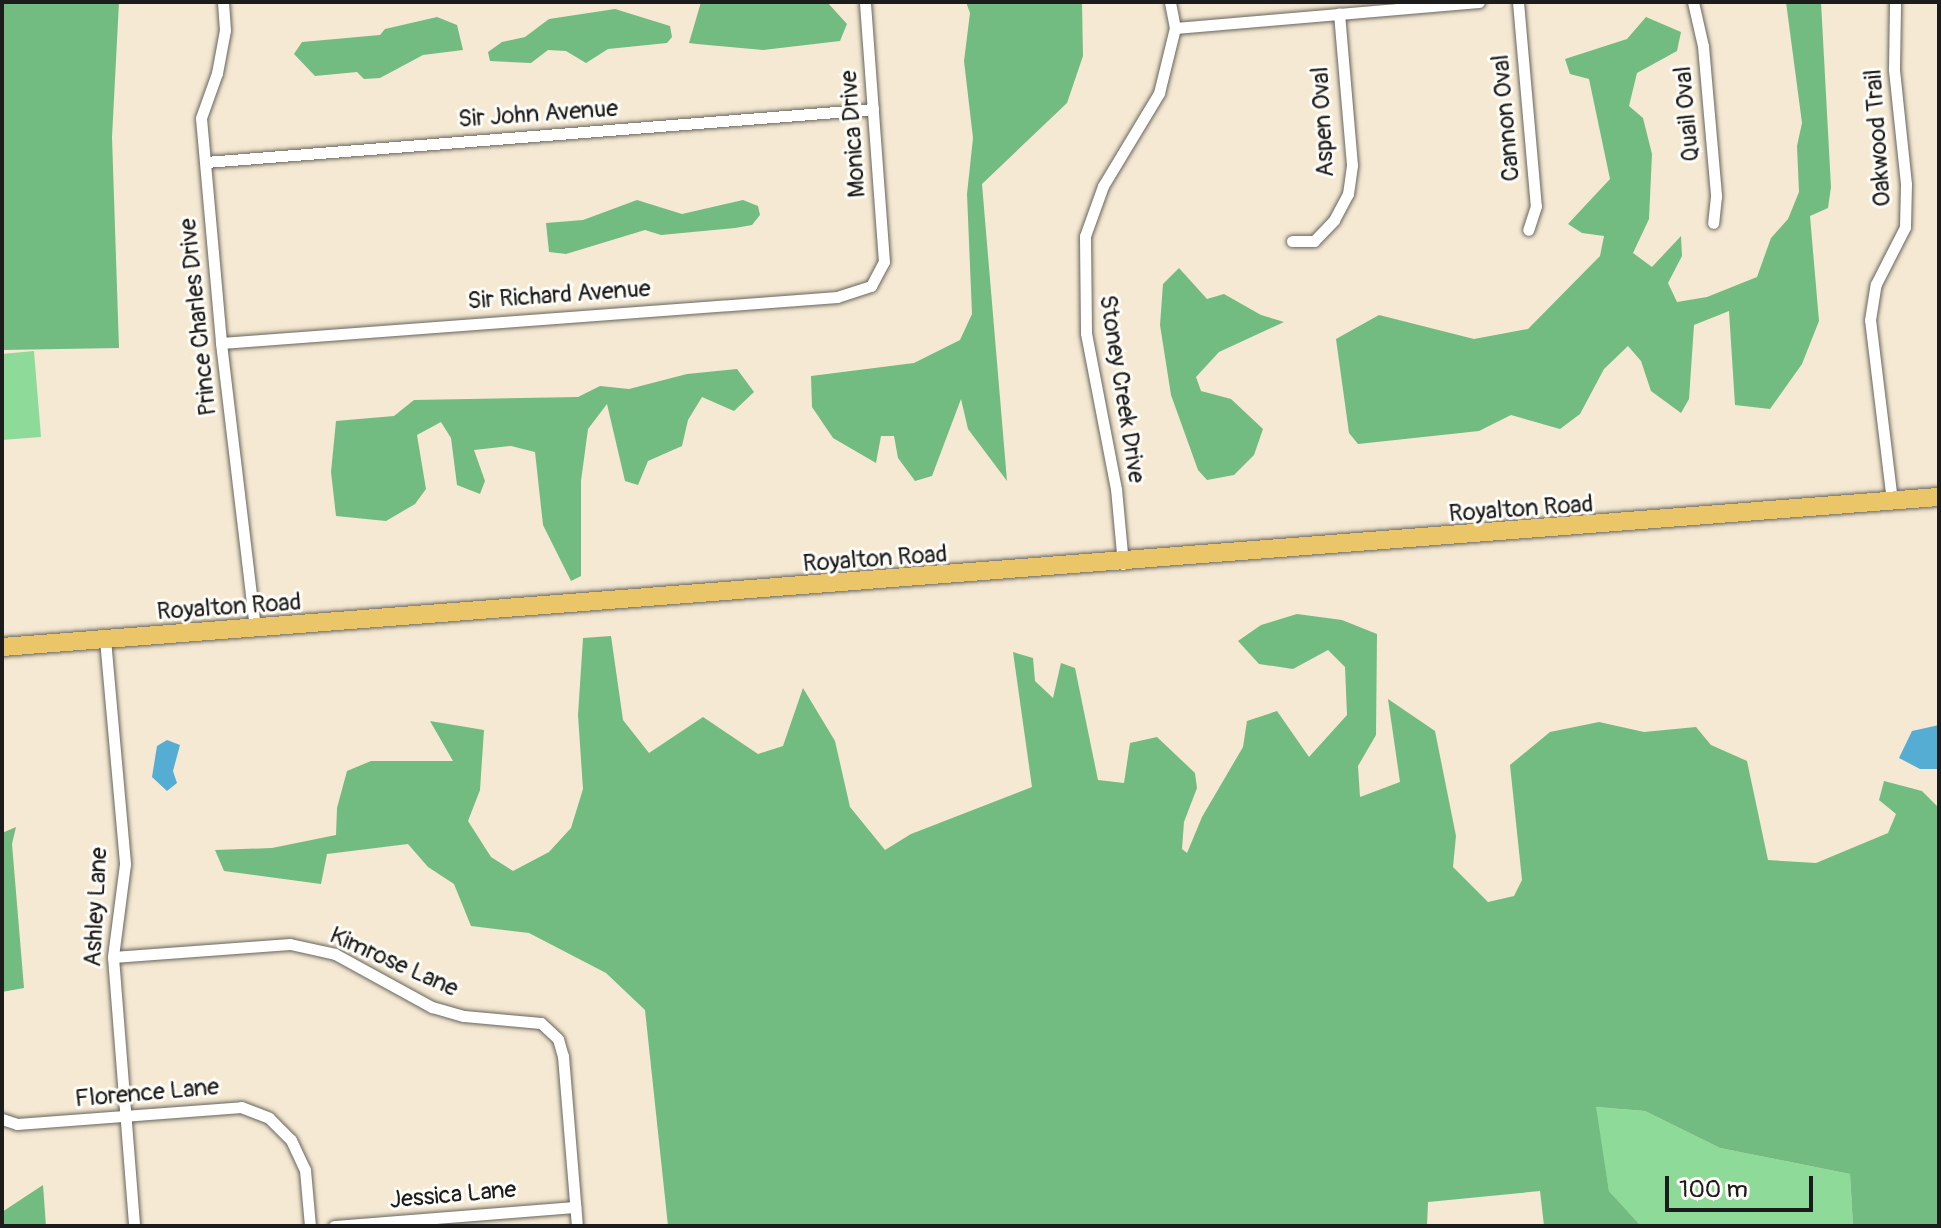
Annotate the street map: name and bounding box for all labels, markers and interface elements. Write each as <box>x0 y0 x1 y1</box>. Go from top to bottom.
street label: Cannon Oval <box>1486 53 1526 183</box>
street label: Quail Oval <box>1668 65 1706 163</box>
street label: Aspen Oval <box>1306 66 1340 178</box>
street label: Oakwood Trail <box>1859 68 1897 208</box>
street label: Monica Drive <box>834 69 872 199</box>
street label: Sir John Avenue <box>457 94 619 134</box>
street label: Prince Charles Drive <box>173 217 223 417</box>
street label: Sir Richard Avenue <box>466 274 652 316</box>
street label: Stoney Creek Drive <box>1093 293 1151 485</box>
street label: Royalton Road <box>1448 490 1594 528</box>
street label: Royalton Road <box>802 540 948 578</box>
street label: Royalton Road <box>156 588 302 626</box>
street label: Ashley Lane <box>78 846 114 968</box>
street label: Kimrose Lane <box>325 921 463 1003</box>
street label: Florence Lane <box>74 1072 220 1114</box>
scale bar <box>1669 1160 1817 1210</box>
street label: Jessica Lane <box>388 1175 518 1215</box>
text: 100 m <box>1679 1175 1748 1204</box>

